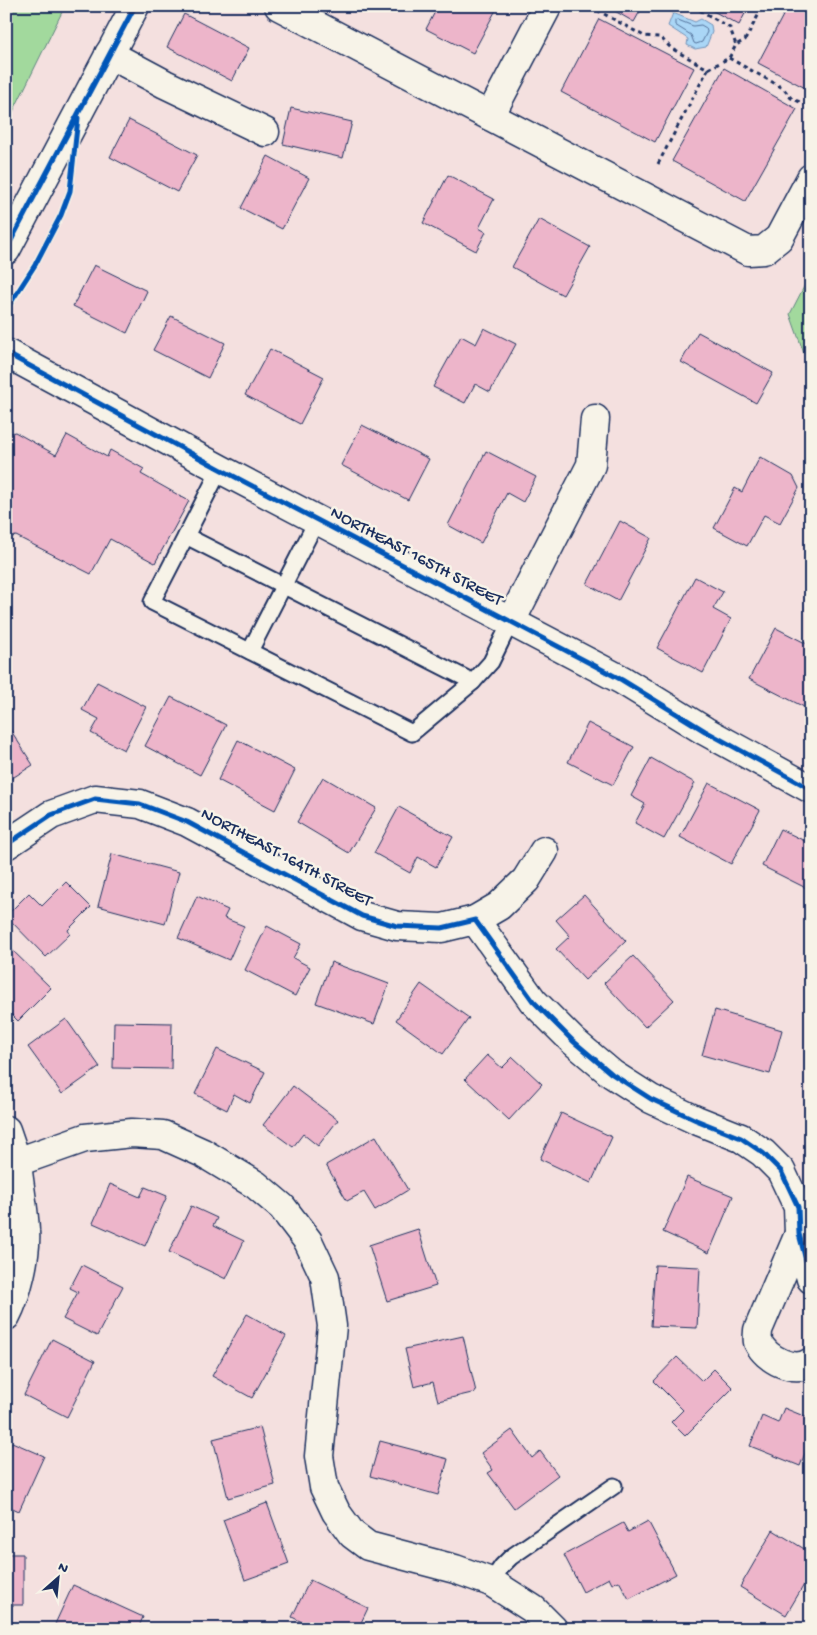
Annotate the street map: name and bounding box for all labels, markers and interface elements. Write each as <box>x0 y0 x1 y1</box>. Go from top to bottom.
street label: NORTHEAST 165TH STREET <box>326 503 507 612</box>
street label: NORTHEAST 164TH STREET <box>197 804 376 913</box>
north arrow <box>32 1552 82 1602</box>
text: N <box>55 1559 71 1578</box>

